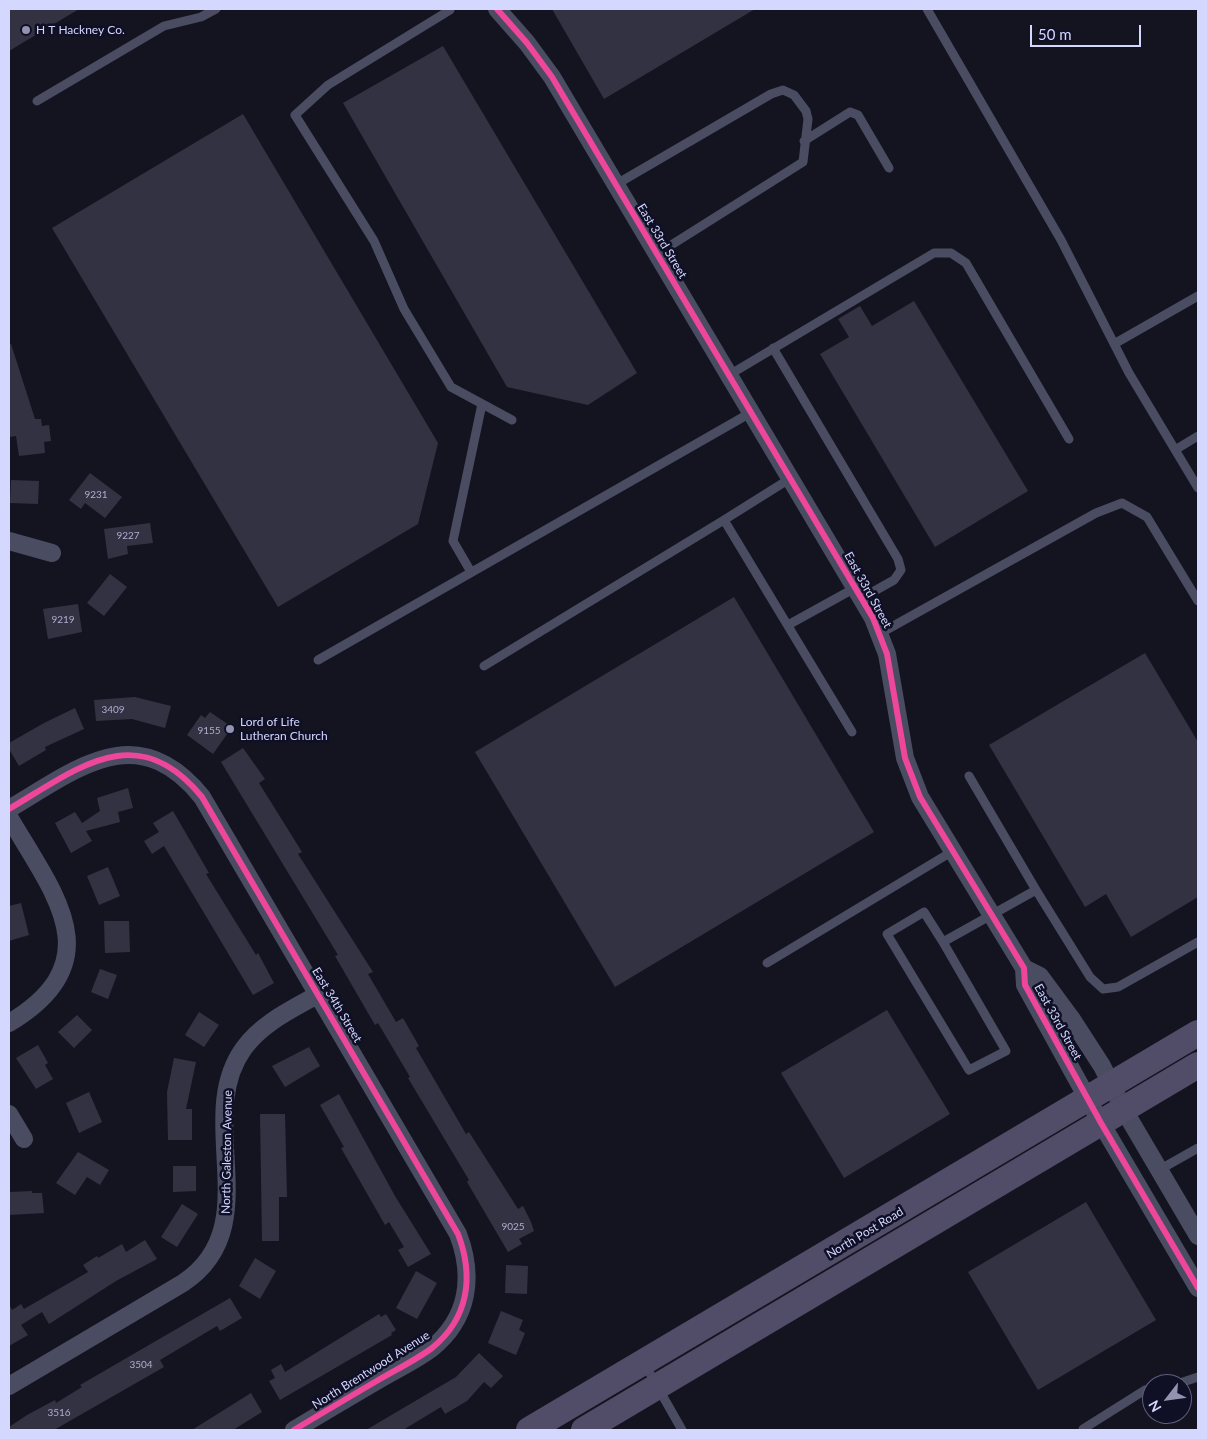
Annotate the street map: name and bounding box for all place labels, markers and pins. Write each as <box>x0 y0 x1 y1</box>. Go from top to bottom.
place label: H T Hackney Co. <box>36 23 125 37</box>
marker: H T Hackney Co. <box>20 24 32 36</box>
place label: Lord of Life Lutheran Church <box>240 715 328 743</box>
marker: Lord of Life Lutheran Church <box>224 723 236 735</box>

